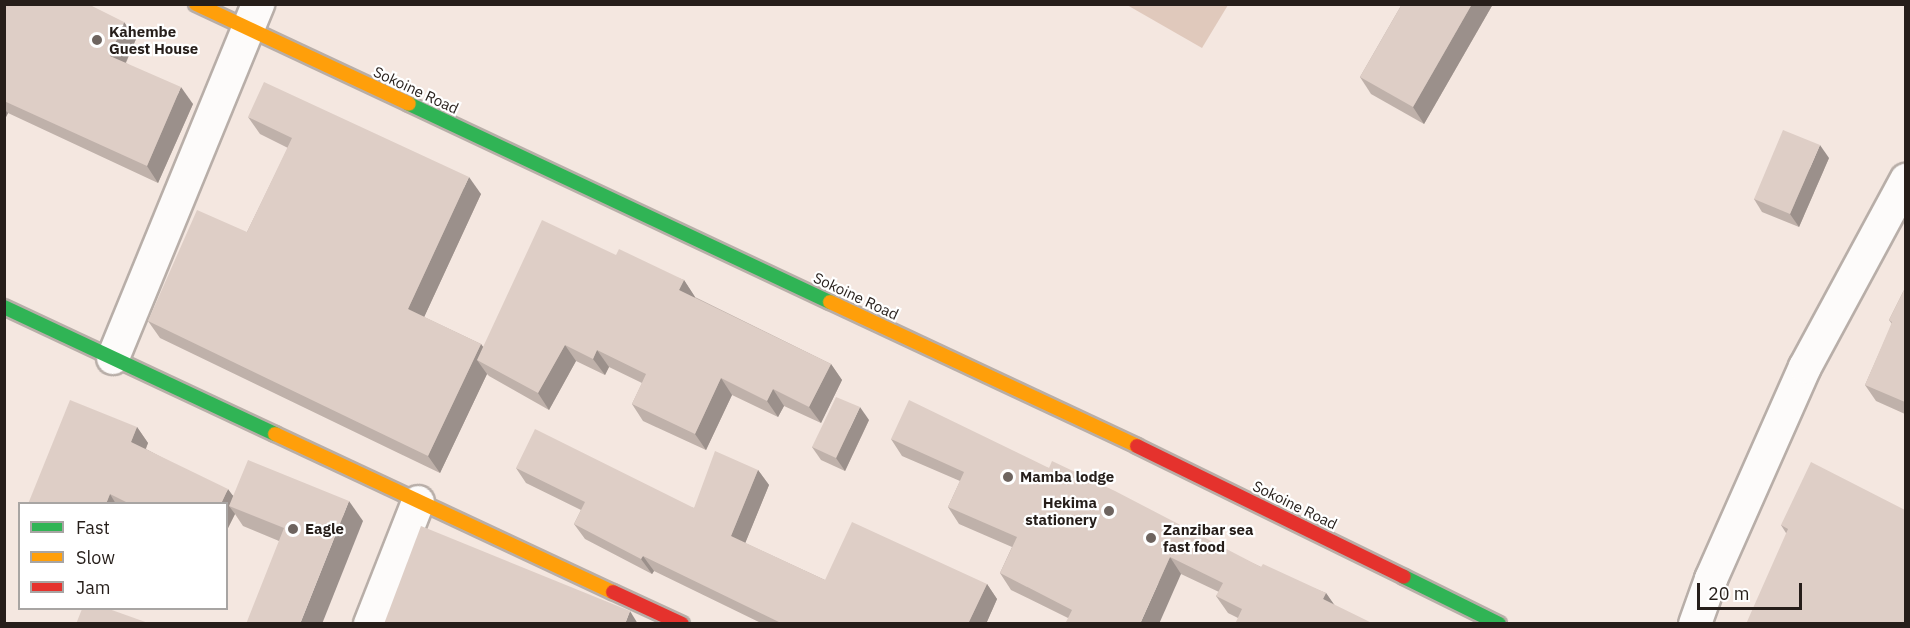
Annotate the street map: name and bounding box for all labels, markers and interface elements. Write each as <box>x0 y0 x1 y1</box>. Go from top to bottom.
place label: Kahembe Guest House <box>109 22 198 57</box>
marker: Kahembe Guest House <box>90 33 104 47</box>
street label: Sokoine Road <box>371 62 461 118</box>
street label: Sokoine Road <box>811 268 901 324</box>
place label: Mamba lodge <box>1020 468 1114 486</box>
marker: Mamba lodge <box>1001 470 1015 484</box>
street label: Sokoine Road <box>1250 477 1340 533</box>
place label: Hekima stationery <box>1025 493 1097 528</box>
legend <box>18 502 228 610</box>
marker: Hekima stationery <box>1102 504 1116 518</box>
text: Fast <box>76 516 110 539</box>
place label: Eagle <box>305 520 344 538</box>
place label: Zanzibar sea fast food <box>1163 520 1253 555</box>
marker: Eagle <box>286 522 300 536</box>
marker: Zanzibar sea fast food <box>1144 531 1158 545</box>
text: Slow <box>76 546 115 569</box>
scale bar <box>1700 571 1805 609</box>
text: Jam <box>76 576 111 599</box>
text: 20 m <box>1708 582 1750 605</box>

